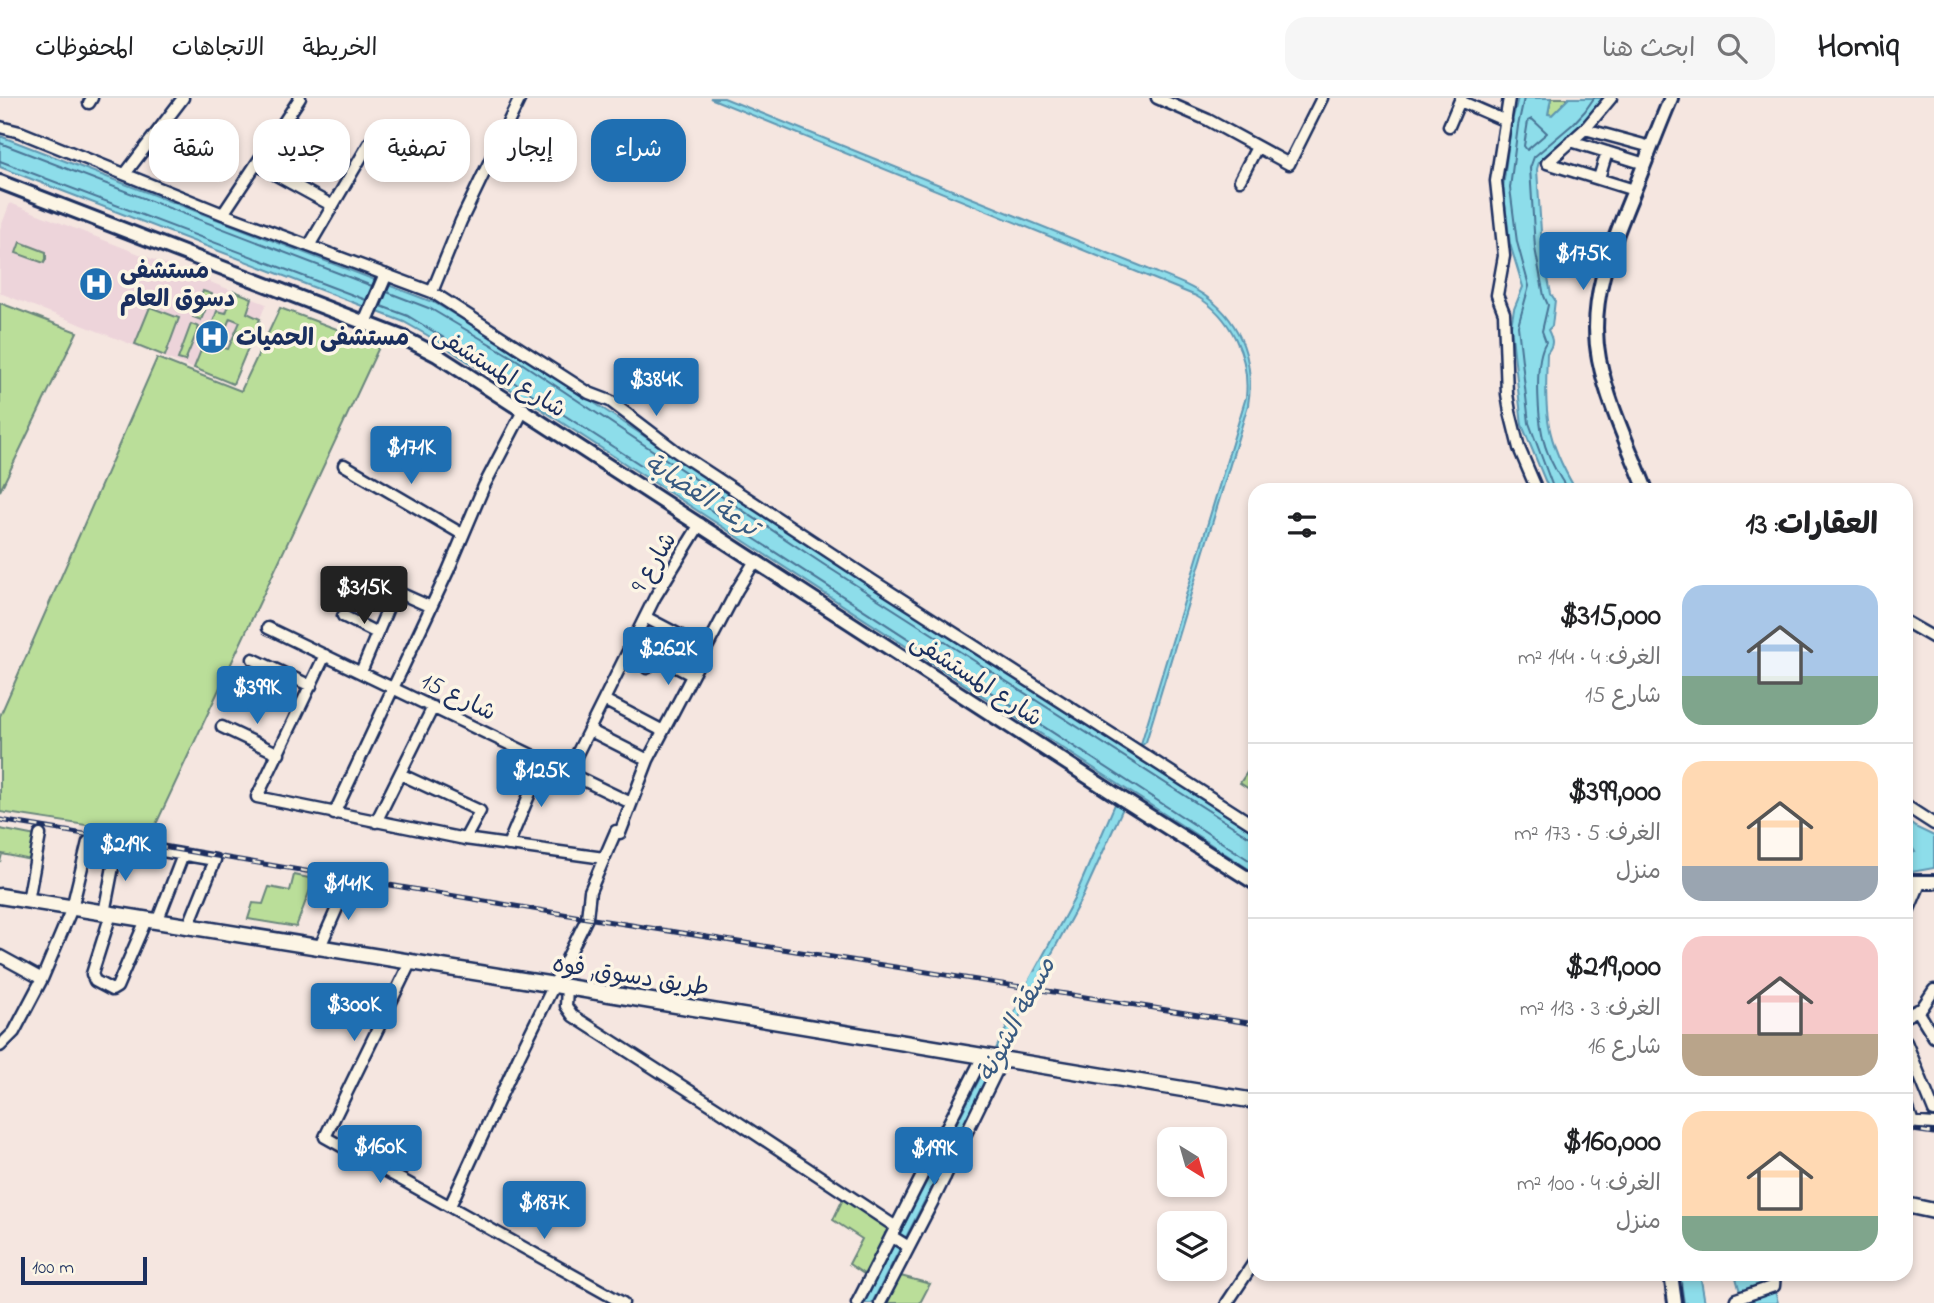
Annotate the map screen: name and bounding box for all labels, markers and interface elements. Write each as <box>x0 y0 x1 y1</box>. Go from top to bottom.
search box <box>1285 17 1775 80</box>
text: Homiq <box>1817 24 1899 72</box>
icon: search <box>1713 29 1751 67</box>
text: ابحث هنا <box>1602 31 1695 69</box>
text: المحفوظات <box>35 32 134 67</box>
text: الاتجاهات <box>172 32 265 67</box>
text: الخريطة <box>303 32 377 67</box>
chip: شقة <box>149 119 239 182</box>
chip: جديد <box>253 119 350 182</box>
chip: تصفية <box>364 119 470 182</box>
chip: إيجار <box>484 119 577 182</box>
chip: شراء <box>591 119 686 182</box>
pin: $175K <box>1534 232 1632 292</box>
text: $175K <box>1555 238 1611 271</box>
place label: مستشفى دسوق العام <box>120 255 235 318</box>
hospital icon: مستشفى دسوق العام <box>77 265 115 303</box>
hospital icon: مستشفى الحميات <box>193 318 231 356</box>
street label: شارع المستشفى <box>425 318 572 428</box>
place label: مستشفى الحميات <box>236 322 409 357</box>
pin: $384K <box>607 358 705 418</box>
text: $384K <box>630 364 682 397</box>
pin: $171K <box>362 426 460 486</box>
text: $171K <box>386 432 436 465</box>
water label: ترعة القضابة <box>636 445 769 550</box>
text: العقارات: 13 <box>1746 504 1878 548</box>
icon: filters <box>1283 506 1321 544</box>
street label: شارع 9 <box>623 526 687 600</box>
pin: $315K <box>315 566 413 626</box>
text: $315K <box>336 572 392 605</box>
text: $315,000 <box>1560 595 1661 639</box>
icon: home <box>1738 613 1822 697</box>
street label: شارع المستشفى <box>903 625 1048 737</box>
pin: $262K <box>619 628 717 687</box>
text: $262K <box>639 633 697 666</box>
text: الغرف: 4 · 144 m² <box>1518 642 1661 675</box>
street label: شارع 15 <box>415 665 501 731</box>
pin: $399K <box>208 666 306 726</box>
text: $399K <box>233 672 281 705</box>
text: شارع 15 <box>1585 680 1661 713</box>
pin: $125K <box>492 750 590 809</box>
text: $125K <box>513 755 569 788</box>
text: $399,000 <box>1568 771 1661 815</box>
icon: home <box>1738 789 1822 873</box>
text: الغرف: 5 · 173 m² <box>1514 818 1661 851</box>
pin: $219K <box>76 824 174 883</box>
text: $219K <box>100 829 150 862</box>
text: منزل <box>1616 856 1661 889</box>
pin: $141K <box>299 862 397 922</box>
text: $141K <box>323 868 373 901</box>
text: $219,000 <box>1565 946 1661 990</box>
street label: طريق دسوق, فوه <box>550 948 712 1007</box>
water label: مسقة الشونة <box>969 950 1067 1090</box>
icon: home <box>1738 964 1822 1048</box>
pin: $300K <box>305 984 403 1043</box>
text: $300K <box>327 989 381 1022</box>
text: الغرف: 3 · 113 m² <box>1520 993 1661 1026</box>
text: شارع 16 <box>1588 1031 1661 1064</box>
text: $160,000 <box>1563 1121 1661 1165</box>
pin: $160K <box>331 1126 429 1185</box>
north arrow <box>1157 1127 1227 1197</box>
map controls <box>1157 1127 1227 1281</box>
pin: $199K <box>885 1128 983 1187</box>
text: $160K <box>354 1131 406 1164</box>
text: $199K <box>911 1133 957 1166</box>
icon: home <box>1738 1139 1822 1223</box>
text: الغرف: 4 · 100 m² <box>1517 1168 1661 1201</box>
pin: $187K <box>495 1182 593 1241</box>
text: $187K <box>519 1187 569 1220</box>
text: منزل <box>1616 1206 1661 1239</box>
button: layers <box>1157 1211 1227 1281</box>
scale bar <box>21 1254 147 1286</box>
text: 100 m <box>32 1255 74 1282</box>

